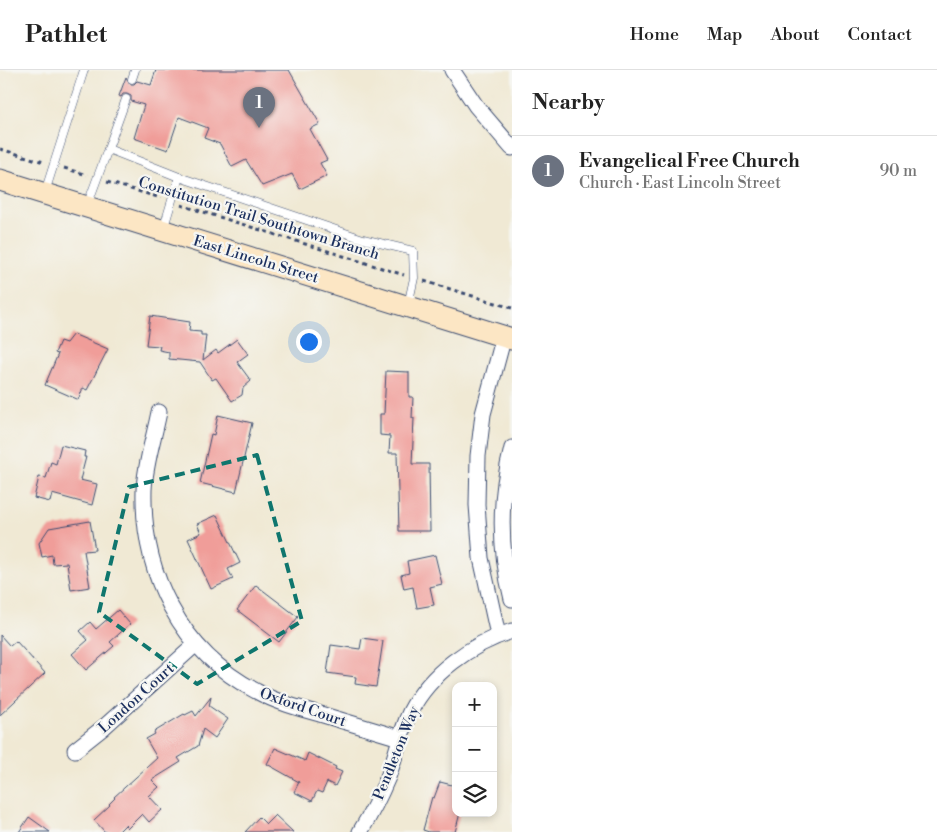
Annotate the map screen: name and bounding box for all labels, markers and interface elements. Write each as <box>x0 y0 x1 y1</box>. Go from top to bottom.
text: Pathlet <box>25 20 107 50</box>
text: Home <box>630 23 679 46</box>
text: Map <box>707 23 743 46</box>
text: About <box>771 23 820 46</box>
text: Contact <box>848 23 912 46</box>
pin: 1 <box>243 87 275 128</box>
text: Nearby <box>532 90 605 116</box>
text: Evangelical Free Church <box>579 149 800 173</box>
text: 1 <box>544 161 552 181</box>
text: 90 m <box>879 161 917 181</box>
street label: Constitution Trail Southtown Branch <box>136 173 382 264</box>
text: Church · East Lincoln Street <box>579 173 781 193</box>
street label: East Lincoln Street <box>191 231 321 288</box>
your location <box>296 329 322 355</box>
street label: London Court <box>94 659 179 737</box>
map controls <box>452 682 497 817</box>
button: + <box>452 682 497 727</box>
street label: Oxford Court <box>257 684 349 731</box>
street label: Pendleton Way <box>369 703 424 803</box>
button: − <box>452 727 497 772</box>
button: layers <box>452 772 497 817</box>

